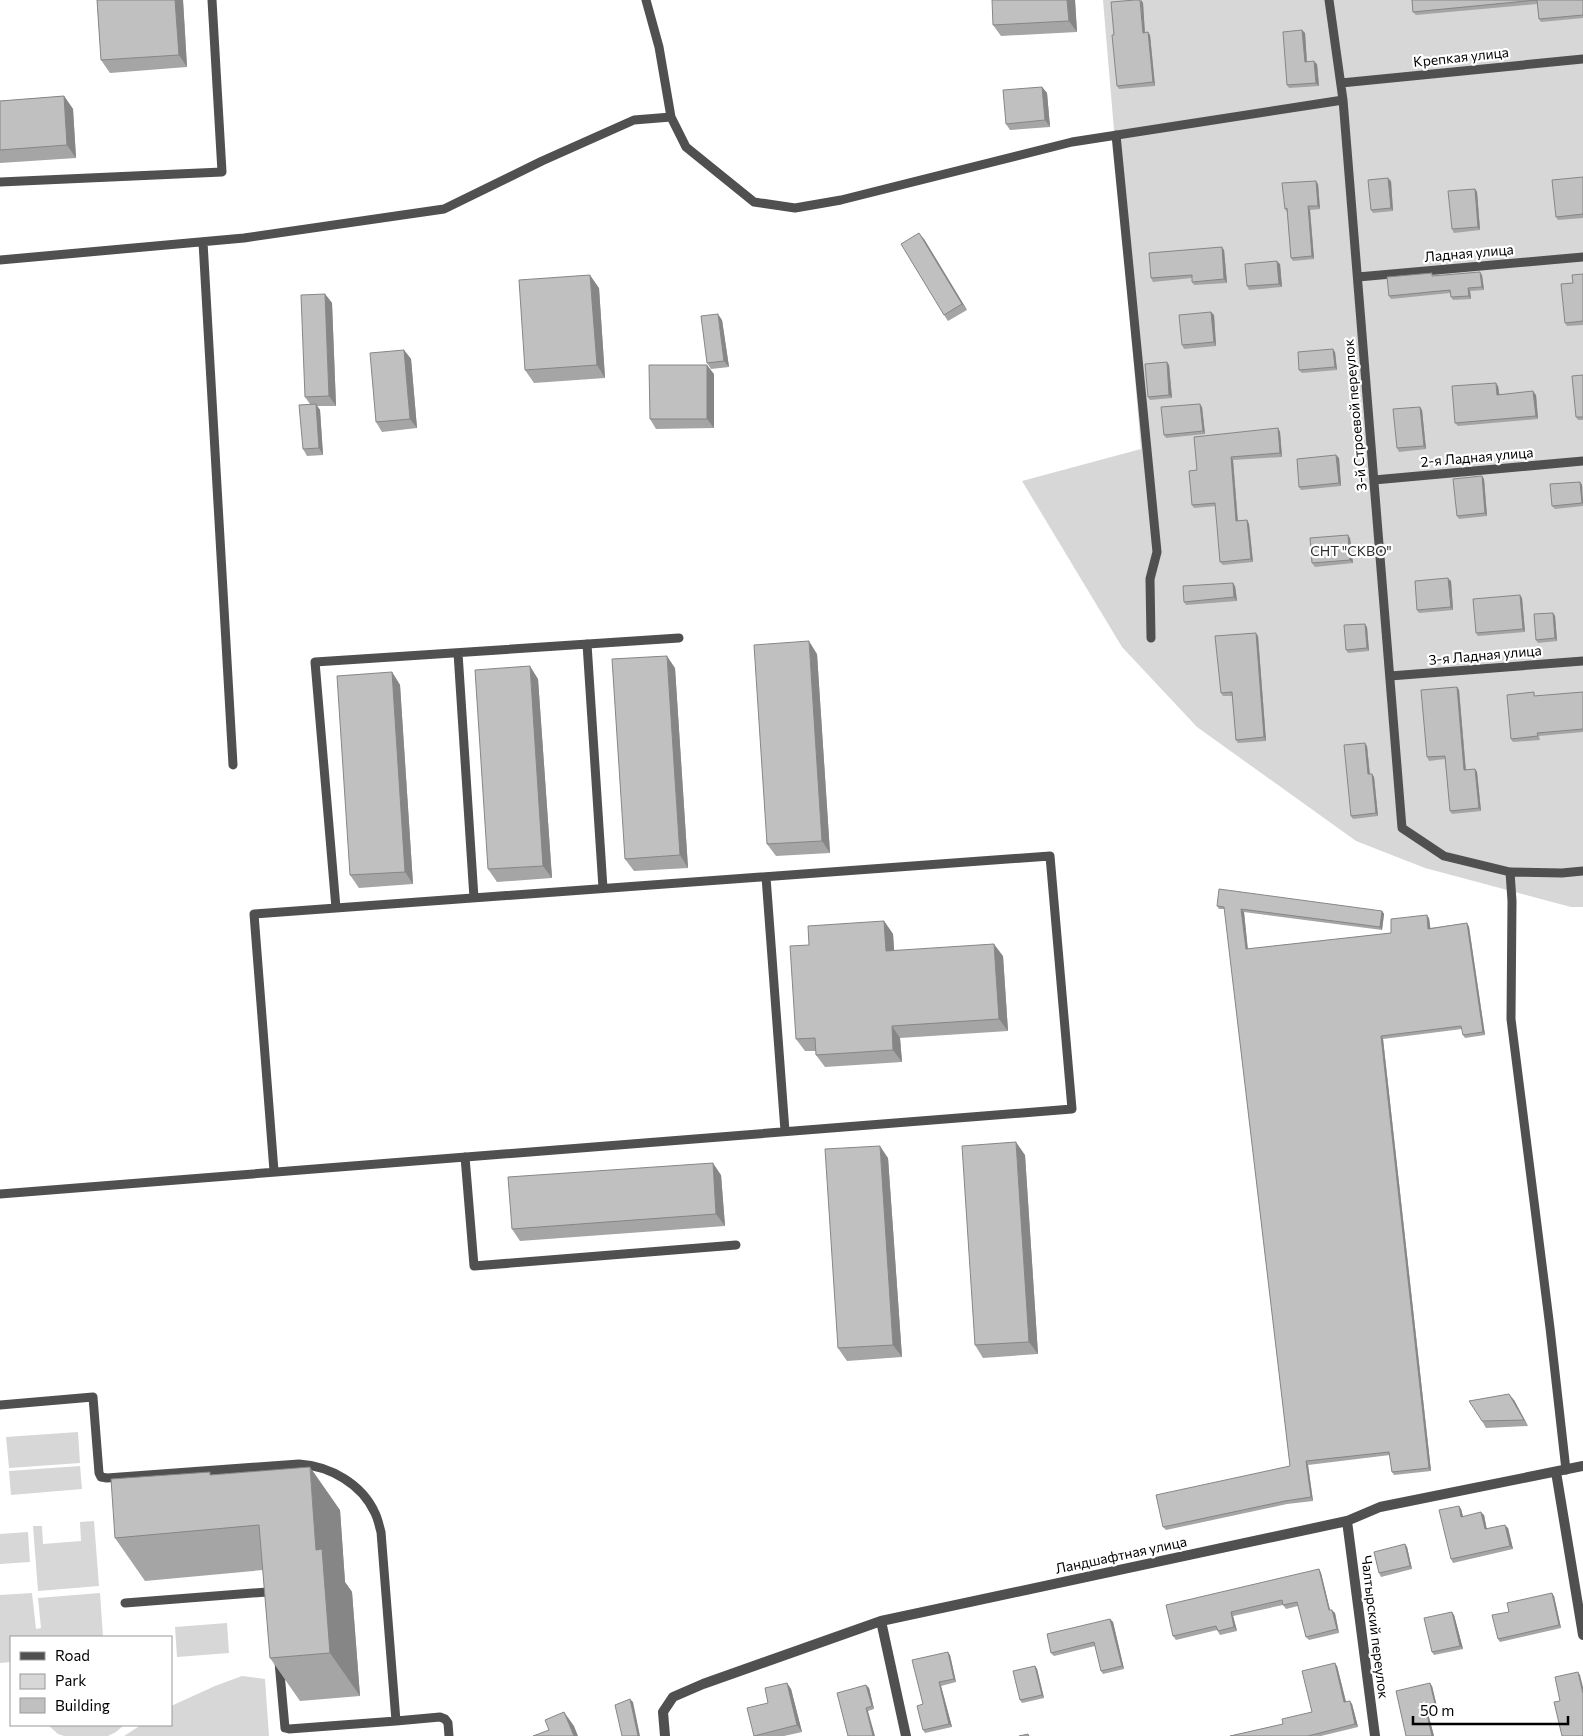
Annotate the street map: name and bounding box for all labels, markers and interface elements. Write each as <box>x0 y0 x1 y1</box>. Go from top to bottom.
street label: Крепкая улица <box>1412 43 1510 70</box>
street label: Ладная улица <box>1424 240 1514 265</box>
street label: 3-й Строевой переулок <box>1339 338 1370 492</box>
street label: 2-я Ладная улица <box>1420 443 1534 470</box>
park label: СНТ "СКВО" <box>1310 542 1392 559</box>
street label: 3-я Ладная улица <box>1428 641 1542 668</box>
street label: Ландшафтная улица <box>1054 1532 1188 1577</box>
street label: Чалтырский переулок <box>1358 1554 1393 1700</box>
legend <box>10 1636 172 1726</box>
text: Road <box>55 1646 90 1664</box>
text: Park <box>55 1671 86 1689</box>
scale bar <box>1413 1694 1568 1726</box>
text: Building <box>55 1696 110 1714</box>
text: 50 m <box>1420 1701 1454 1719</box>

